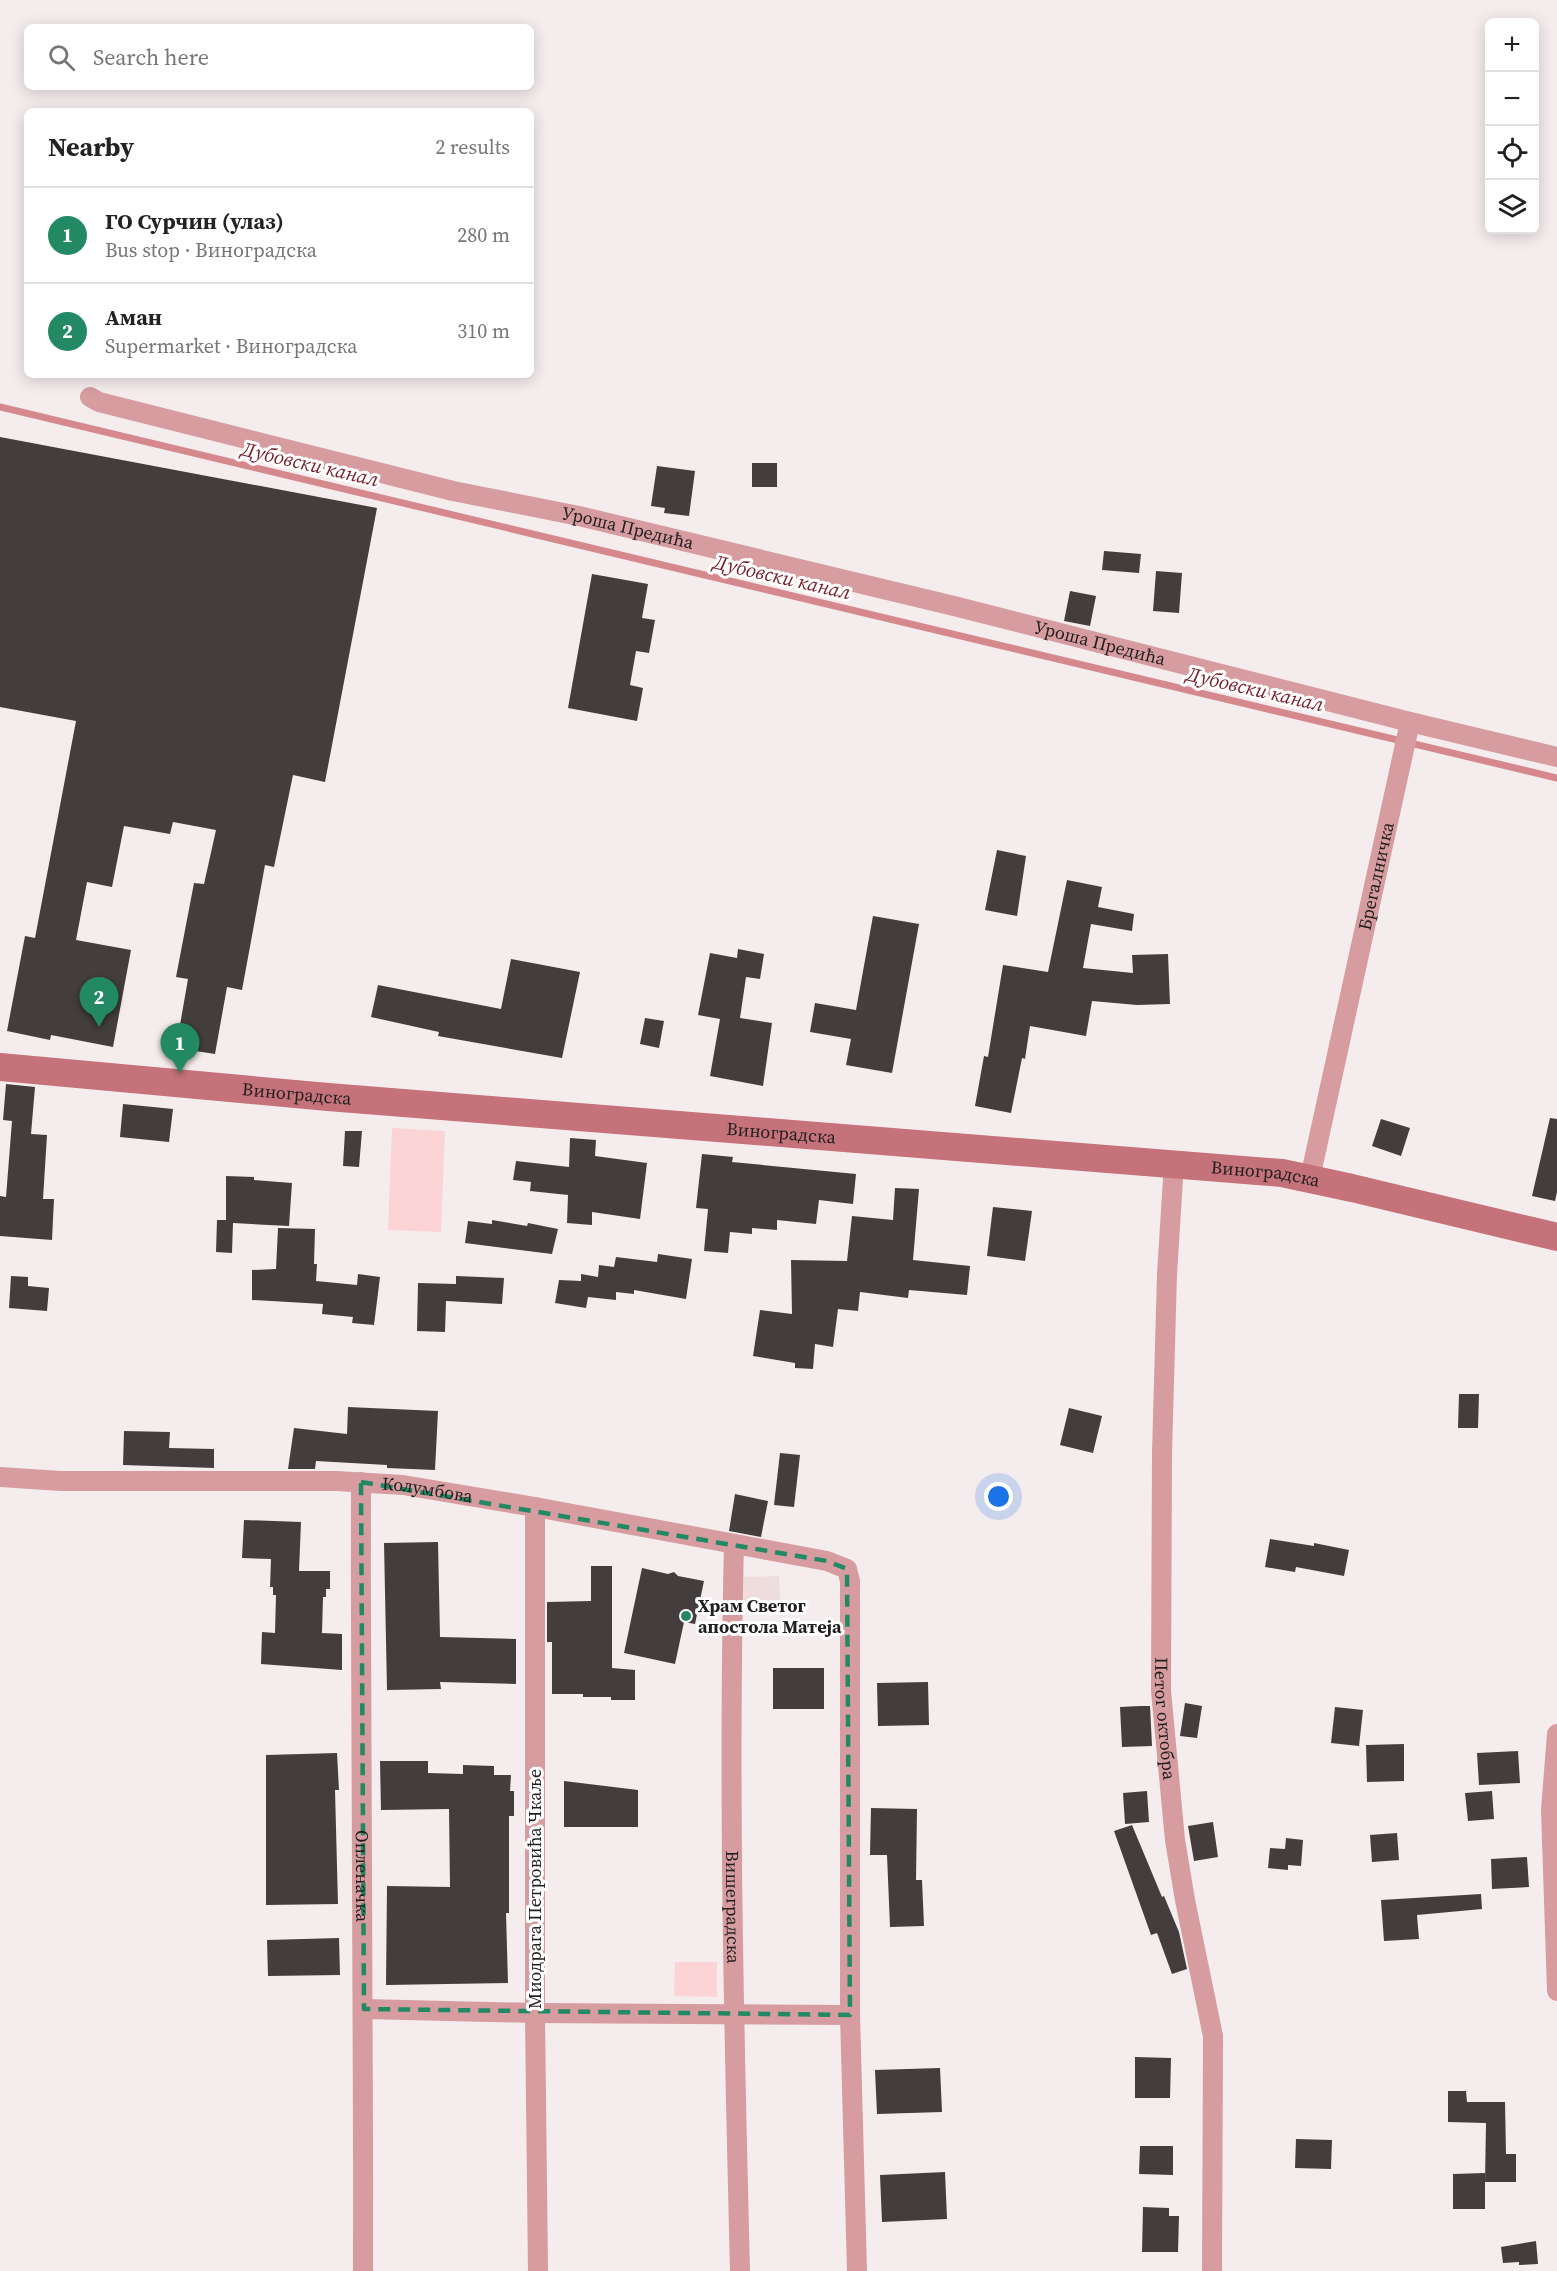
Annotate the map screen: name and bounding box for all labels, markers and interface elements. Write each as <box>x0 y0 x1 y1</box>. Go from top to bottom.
map controls <box>1485 18 1539 234</box>
button: + <box>1485 18 1539 72</box>
search box <box>24 24 534 90</box>
icon: search <box>45 41 78 74</box>
text: Search here <box>93 42 209 72</box>
button: − <box>1485 72 1539 126</box>
button: locate <box>1485 126 1539 180</box>
text: Nearby <box>48 129 134 165</box>
text: 2 results <box>435 133 510 161</box>
button: layers <box>1485 180 1539 234</box>
text: ГО Сурчин (улаз) <box>105 206 284 236</box>
text: 1 <box>62 221 73 249</box>
text: 280 m <box>457 221 510 249</box>
text: Bus stop · Виноградска <box>105 236 317 264</box>
text: Аман <box>105 302 162 332</box>
text: 2 <box>62 317 73 345</box>
text: 310 m <box>457 317 510 345</box>
text: Supermarket · Виноградска <box>105 332 357 360</box>
water label: Дубовски канал <box>237 434 381 493</box>
street label: Уроша Предића <box>560 500 697 555</box>
water label: Дубовски канал <box>709 547 853 606</box>
street label: Уроша Предића <box>1032 614 1169 672</box>
water label: Дубовски канал <box>1182 659 1326 718</box>
street label: Брегалничка <box>1352 819 1400 933</box>
pin: 2 <box>80 978 118 1027</box>
pin: 1 <box>160 1024 200 1073</box>
street label: Виноградска <box>241 1076 353 1111</box>
street label: Виноградска <box>726 1116 838 1149</box>
street label: Виноградска <box>1210 1154 1323 1193</box>
street label: Колумбова <box>381 1471 475 1509</box>
your location <box>984 1482 1013 1511</box>
place label: Храм Светог апостола Матеја <box>698 1593 842 1639</box>
marker: Храм Светог апостола Матеја <box>679 1609 693 1623</box>
street label: Петог октобра <box>1149 1657 1182 1782</box>
street label: Миодрага Петровића Чкаље <box>522 1769 547 2009</box>
street label: Опленачка <box>350 1830 375 1923</box>
street label: Вишеградска <box>720 1850 746 1964</box>

